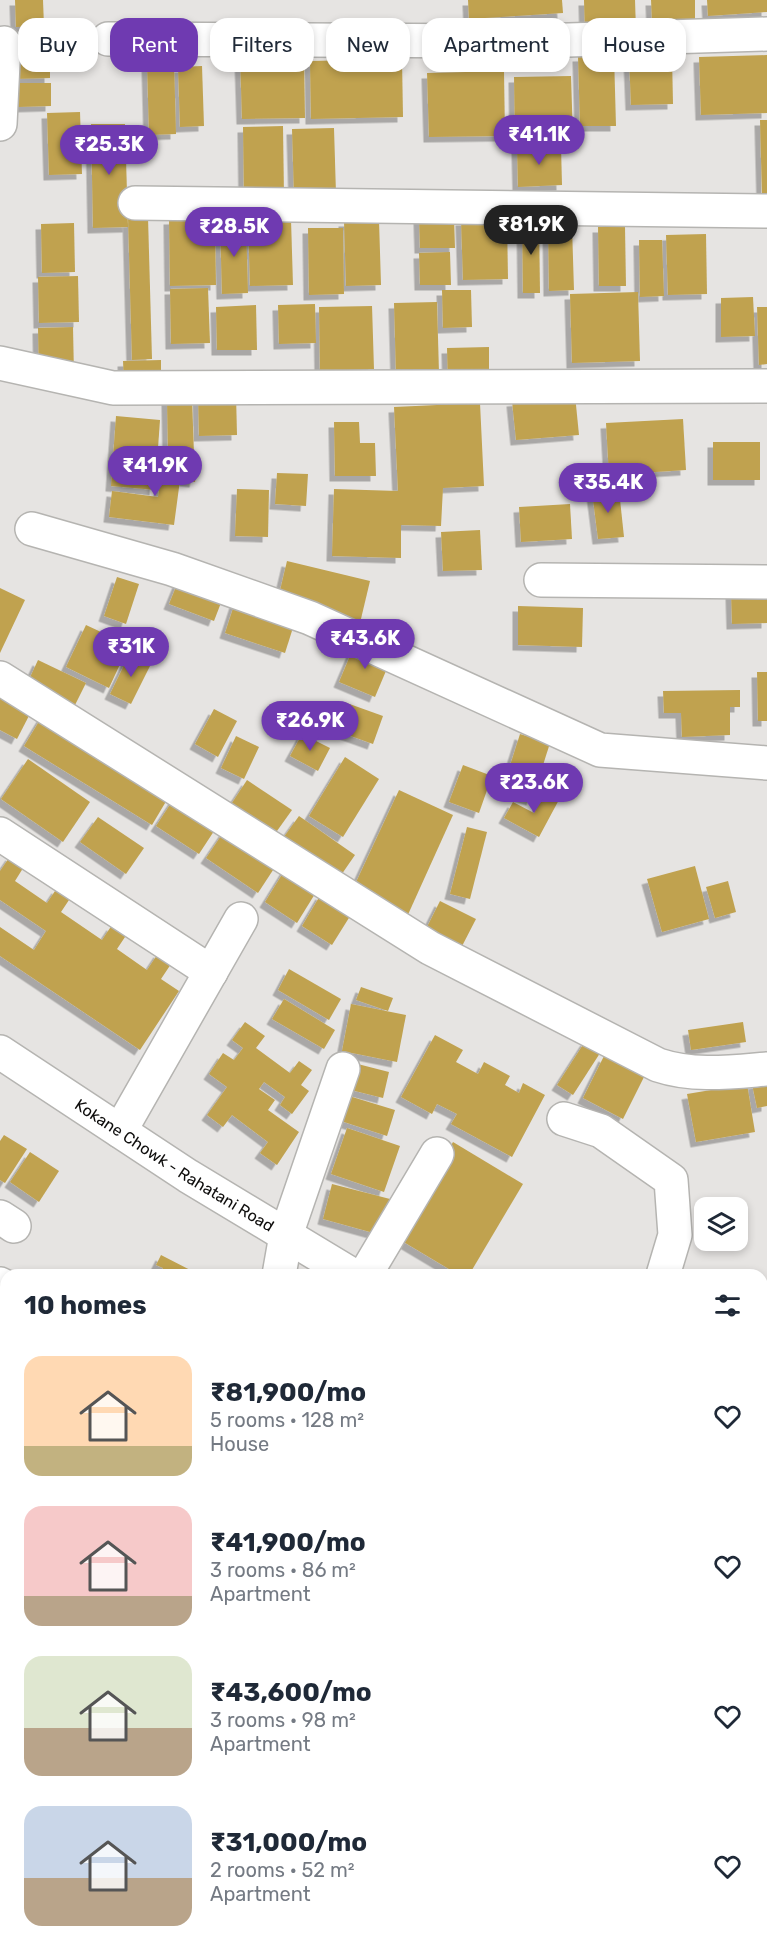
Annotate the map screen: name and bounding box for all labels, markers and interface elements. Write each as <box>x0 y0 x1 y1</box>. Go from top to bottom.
chip: Buy <box>18 18 98 72</box>
chip: Rent <box>110 18 198 72</box>
chip: Filters <box>210 18 314 72</box>
chip: New <box>326 18 410 72</box>
chip: Apartment <box>422 18 570 72</box>
chip: House <box>582 18 686 72</box>
pin: ₹41.1K <box>490 115 588 166</box>
text: ₹41.1K <box>508 122 570 146</box>
pin: ₹25.3K <box>60 125 158 176</box>
text: ₹25.3K <box>74 132 144 156</box>
pin: ₹81.9K <box>482 205 580 256</box>
pin: ₹28.5K <box>185 207 283 258</box>
text: ₹81.9K <box>498 212 564 236</box>
text: ₹28.5K <box>199 214 269 238</box>
pin: ₹41.9K <box>106 446 204 497</box>
text: ₹41.9K <box>122 453 188 477</box>
pin: ₹35.4K <box>559 463 657 514</box>
text: ₹35.4K <box>573 470 643 494</box>
pin: ₹43.6K <box>316 619 414 670</box>
text: ₹43.6K <box>330 626 400 650</box>
pin: ₹31K <box>95 627 167 678</box>
text: ₹31K <box>107 634 155 658</box>
pin: ₹26.9K <box>261 701 359 752</box>
text: ₹26.9K <box>276 708 344 732</box>
pin: ₹23.6K <box>485 763 583 814</box>
text: ₹23.6K <box>499 770 569 794</box>
street label: Kokane Chowk - Rahatani Road <box>71 1095 277 1236</box>
map controls <box>694 1197 748 1251</box>
button: layers <box>694 1197 748 1251</box>
icon: filters <box>711 1289 744 1322</box>
text: 10 homes <box>24 1290 147 1321</box>
text: ₹81,900/mo <box>210 1377 366 1408</box>
icon: home <box>72 1380 144 1452</box>
icon: heart <box>711 1400 744 1433</box>
text: 5 rooms · 128 m² <box>210 1408 364 1432</box>
text: House <box>210 1432 269 1456</box>
text: ₹41,900/mo <box>210 1527 366 1558</box>
icon: home <box>72 1530 144 1602</box>
icon: heart <box>711 1550 744 1583</box>
text: 3 rooms · 86 m² <box>210 1558 356 1582</box>
text: Apartment <box>210 1582 311 1606</box>
text: ₹43,600/mo <box>210 1677 372 1708</box>
icon: home <box>72 1680 144 1752</box>
icon: heart <box>711 1700 744 1733</box>
text: 3 rooms · 98 m² <box>210 1708 356 1732</box>
text: Apartment <box>210 1732 311 1756</box>
text: ₹31,000/mo <box>210 1827 367 1858</box>
icon: home <box>72 1830 144 1902</box>
icon: heart <box>711 1850 744 1883</box>
text: 2 rooms · 52 m² <box>210 1858 355 1882</box>
text: Apartment <box>210 1882 311 1906</box>

